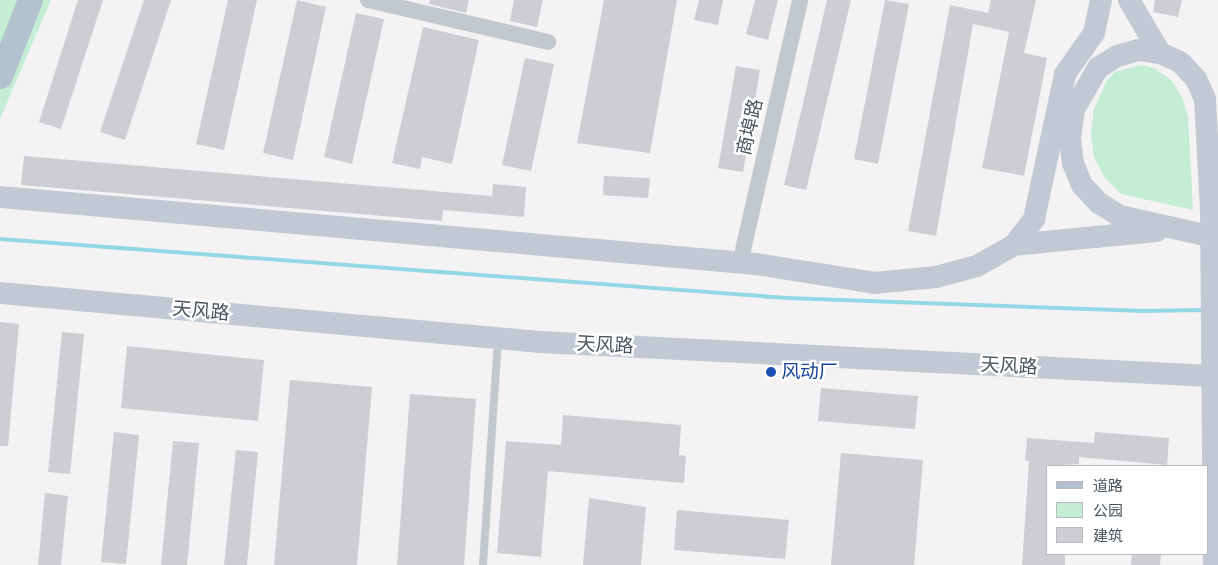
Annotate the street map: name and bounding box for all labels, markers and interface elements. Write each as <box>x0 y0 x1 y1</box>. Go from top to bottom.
street label: 商埠路 <box>732 97 768 157</box>
street label: 天风路 <box>172 297 230 325</box>
street label: 天风路 <box>576 332 634 358</box>
street label: 天风路 <box>980 353 1038 379</box>
place label: 风动厂 <box>781 361 838 383</box>
marker: 风动厂 <box>765 366 777 378</box>
legend <box>1046 465 1208 555</box>
text: 道路 <box>1093 477 1123 495</box>
text: 公园 <box>1093 502 1123 520</box>
text: 建筑 <box>1093 527 1123 545</box>

